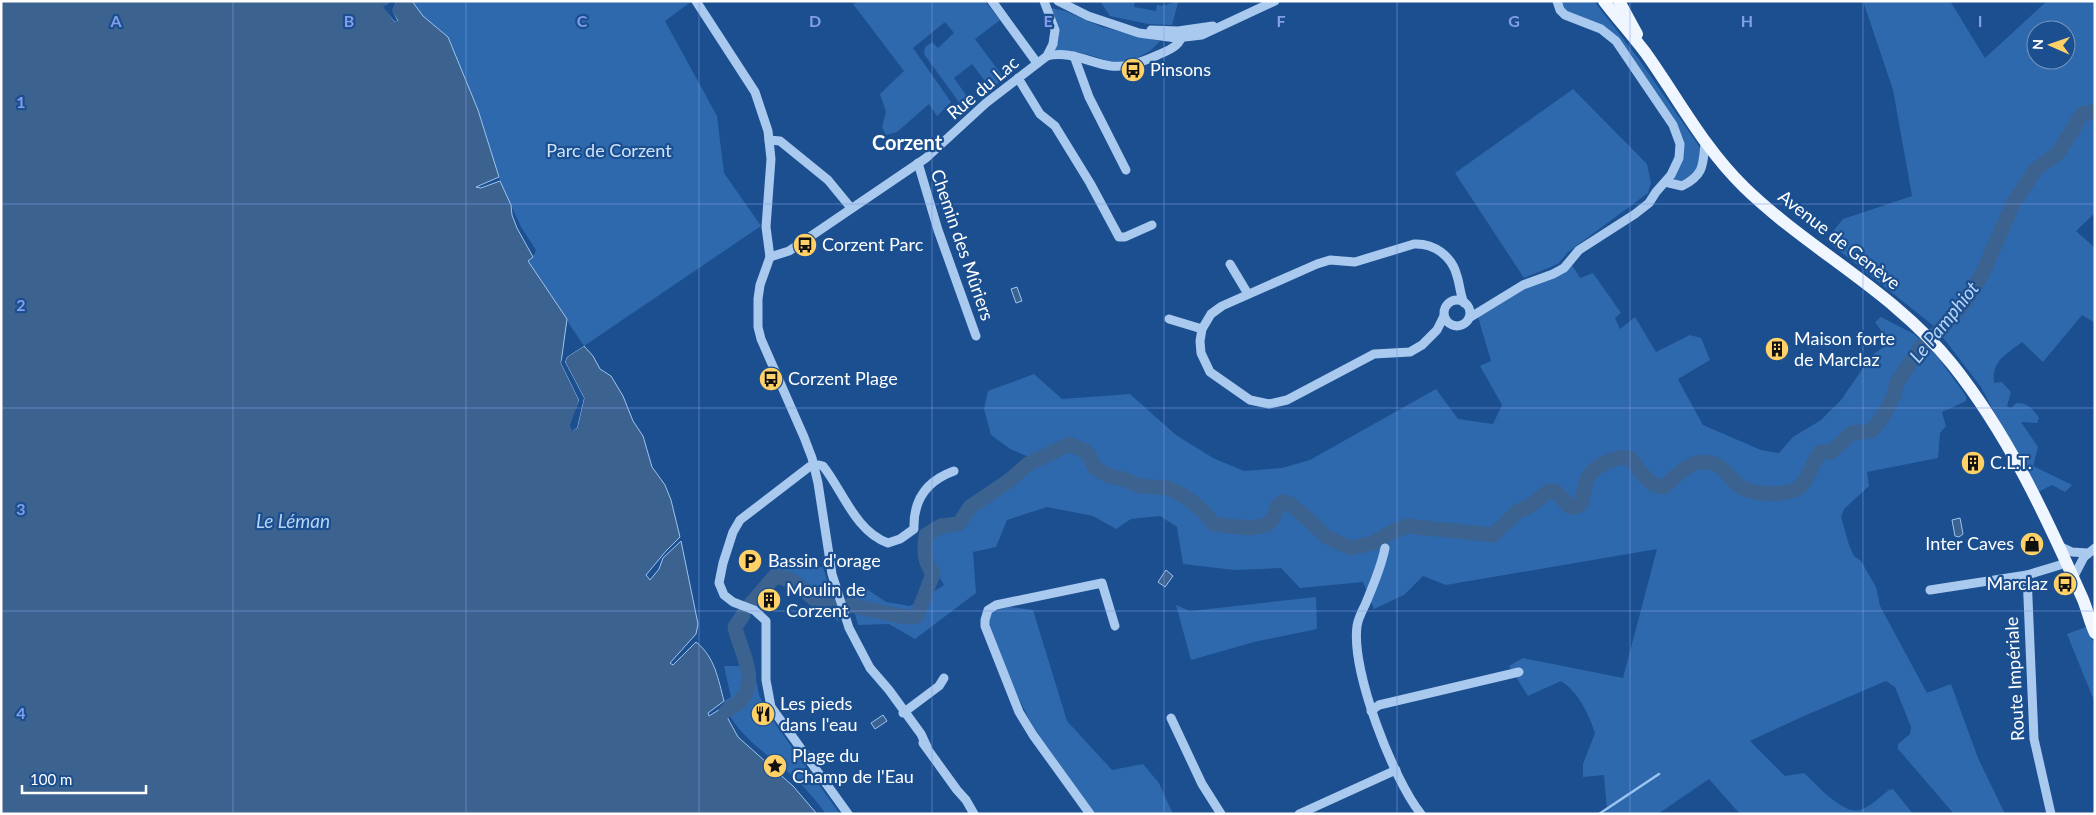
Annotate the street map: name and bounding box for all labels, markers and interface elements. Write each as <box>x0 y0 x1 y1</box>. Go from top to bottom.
text: A <box>109 11 122 30</box>
text: B <box>344 11 354 30</box>
text: C <box>577 11 588 30</box>
text: D <box>809 11 821 30</box>
text: E <box>1043 11 1053 30</box>
text: F <box>1276 11 1286 30</box>
text: G <box>1508 11 1520 30</box>
text: H <box>1741 11 1753 30</box>
text: I <box>1978 11 1982 30</box>
north arrow <box>2026 20 2076 70</box>
text: N <box>2029 39 2046 50</box>
street label: Rue du Lac <box>942 51 1023 123</box>
bus stop icon: Pinsons <box>1120 57 1146 83</box>
place label: Pinsons <box>1150 58 1211 80</box>
text: 1 <box>16 92 26 111</box>
district label: Corzent <box>872 130 943 154</box>
park label: Parc de Corzent <box>546 139 672 161</box>
street label: Chemin des Mûriers <box>927 166 999 323</box>
street label: Avenue de Genève <box>1774 185 1905 294</box>
bus stop icon: Corzent Parc <box>792 232 818 258</box>
place label: Corzent Parc <box>822 233 924 255</box>
water label: Le Pamphiot <box>1904 276 1983 367</box>
text: 2 <box>16 295 26 314</box>
place label: Maison forte de Marclaz <box>1794 327 1895 370</box>
building icon: Maison forte de Marclaz <box>1764 336 1790 362</box>
bus stop icon: Corzent Plage <box>758 366 784 392</box>
place label: Corzent Plage <box>788 367 898 389</box>
building icon: C.L.T. <box>1960 450 1986 476</box>
place label: C.L.T. <box>1990 451 2032 473</box>
text: 3 <box>16 499 26 518</box>
water label: Le Léman <box>256 509 330 532</box>
shop icon: Inter Caves <box>2019 531 2045 557</box>
place label: Inter Caves <box>1925 532 2014 554</box>
parking icon: Bassin d'orage <box>737 548 763 574</box>
place label: Bassin d'orage <box>768 549 881 571</box>
bus stop icon: Marclaz <box>2052 571 2078 597</box>
place label: Marclaz <box>1987 572 2048 594</box>
place label: Moulin de Corzent <box>786 578 865 621</box>
building icon: Moulin de Corzent <box>756 587 782 613</box>
street label: Route Impériale <box>2000 616 2028 742</box>
place label: Les pieds dans l'eau <box>780 692 858 735</box>
restaurant icon: Les pieds dans l'eau <box>750 701 776 727</box>
text: 4 <box>16 703 26 722</box>
place label: Plage du Champ de l'Eau <box>792 744 914 787</box>
place icon: Plage du Champ de l'Eau <box>762 753 788 779</box>
scale bar <box>22 762 146 794</box>
text: 100 m <box>30 770 72 788</box>

